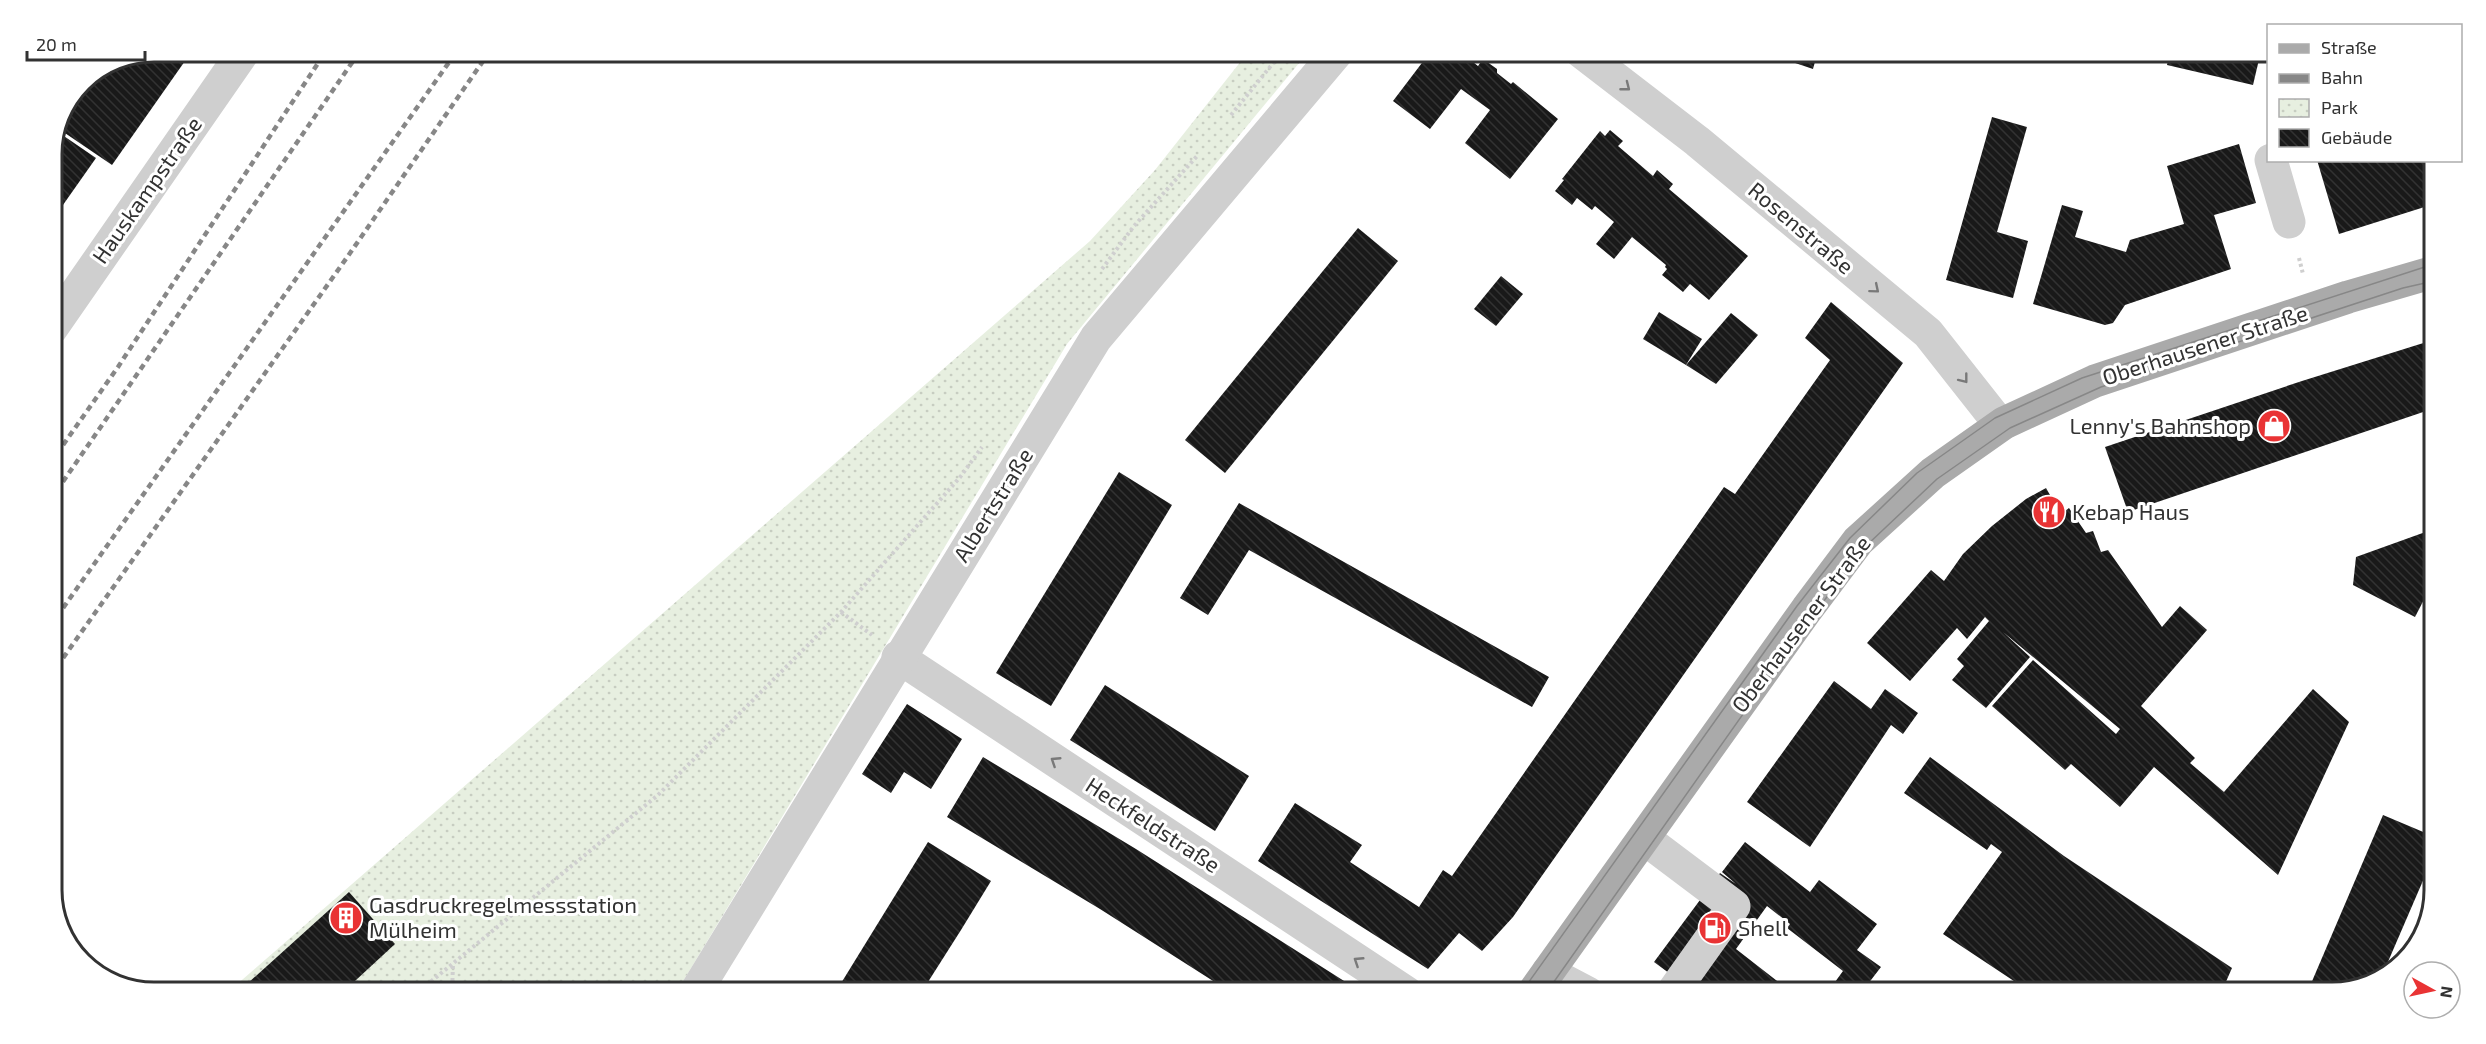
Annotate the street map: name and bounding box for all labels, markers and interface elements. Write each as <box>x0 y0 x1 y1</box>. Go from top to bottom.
scale bar <box>27 24 146 62</box>
legend <box>2267 24 2462 162</box>
text: 20 m <box>36 33 77 55</box>
text: Straße <box>2321 36 2377 58</box>
text: Bahn <box>2321 66 2363 88</box>
one-way arrow <box>1620 79 1631 90</box>
text: Park <box>2321 96 2358 118</box>
street label: Hauskampstraße <box>86 111 206 268</box>
text: Gebäude <box>2321 126 2392 148</box>
street label: Rosenstraße <box>1744 176 1859 279</box>
one-way arrow <box>1868 282 1879 293</box>
street label: Oberhausener Straße <box>2099 299 2311 390</box>
one-way arrow <box>1957 372 1968 383</box>
shop icon: Lenny's Bahnshop <box>2256 408 2292 444</box>
place label: Lenny's Bahnshop <box>2070 412 2251 438</box>
street label: Albertstraße <box>947 443 1037 566</box>
restaurant icon: Kebap Haus <box>2031 494 2067 530</box>
place label: Kebap Haus <box>2072 498 2189 524</box>
street label: Oberhausener Straße <box>1725 530 1875 717</box>
one-way arrow <box>1051 757 1062 768</box>
street label: Heckfeldstraße <box>1082 771 1226 877</box>
place label: Gasdruckregelmessstation Mülheim <box>369 891 637 942</box>
building icon: Gasdruckregelmessstation Mülheim <box>328 900 364 936</box>
fuel station icon: Shell <box>1697 910 1733 946</box>
place label: Shell <box>1738 914 1788 940</box>
one-way arrow <box>1354 957 1365 968</box>
north arrow <box>2402 960 2462 1020</box>
text: N <box>2437 985 2458 999</box>

